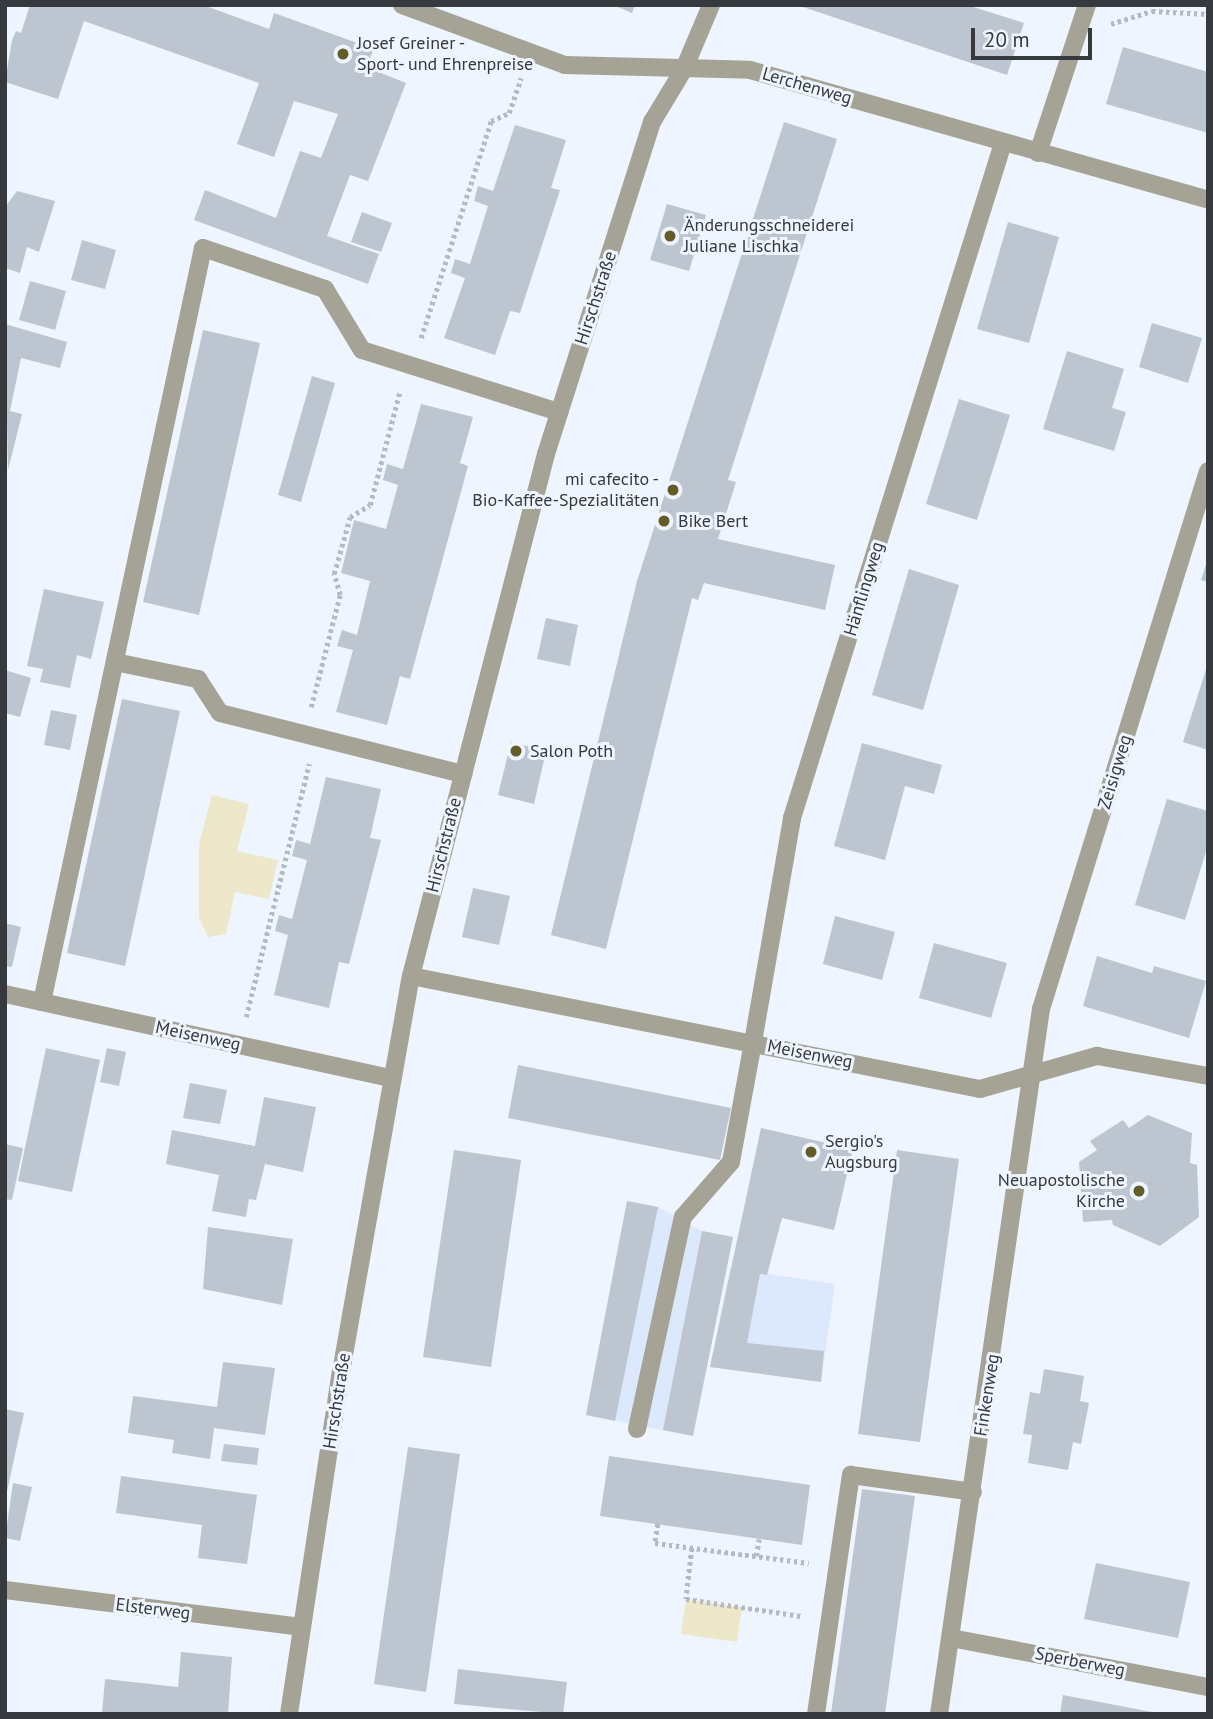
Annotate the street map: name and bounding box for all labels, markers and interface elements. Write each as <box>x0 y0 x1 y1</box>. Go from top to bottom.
scale bar <box>975 14 1096 58</box>
text: 20 m <box>984 26 1030 53</box>
place label: Josef Greiner - Sport- und Ehrenpreise <box>357 33 535 76</box>
marker: Josef Greiner - Sport- und Ehrenpreise <box>335 46 351 62</box>
street label: Lerchenweg <box>760 63 854 109</box>
place label: Änderungsschneiderei Juliane Lischka <box>684 215 854 258</box>
marker: Änderungsschneiderei Juliane Lischka <box>662 228 678 244</box>
street label: Hirschstraße <box>571 248 621 348</box>
place label: mi cafecito - Bio-Kaffee-Spezialitäten <box>472 469 659 512</box>
marker: mi cafecito - Bio-Kaffee-Spezialitäten <box>665 482 681 498</box>
place label: Bike Bert <box>678 510 748 532</box>
marker: Bike Bert <box>656 513 672 529</box>
street label: Hänflingweg <box>839 539 889 639</box>
street label: Zeisigweg <box>1093 732 1137 812</box>
place label: Salon Poth <box>530 740 613 762</box>
marker: Salon Poth <box>508 743 524 759</box>
street label: Hirschstraße <box>422 795 466 895</box>
street label: Meisenweg <box>153 1016 243 1056</box>
street label: Meisenweg <box>766 1035 854 1073</box>
place label: Sergio's Augsburg <box>825 1131 898 1174</box>
marker: Sergio's Augsburg <box>803 1144 819 1160</box>
place label: Neuapostolische Kirche <box>998 1170 1125 1212</box>
marker: Neuapostolische Kirche <box>1131 1183 1147 1199</box>
street label: Hirschstraße <box>319 1351 355 1451</box>
street label: Finkenweg <box>970 1352 1004 1438</box>
street label: Elsterweg <box>114 1594 192 1624</box>
street label: Sperberweg <box>1033 1643 1127 1681</box>

